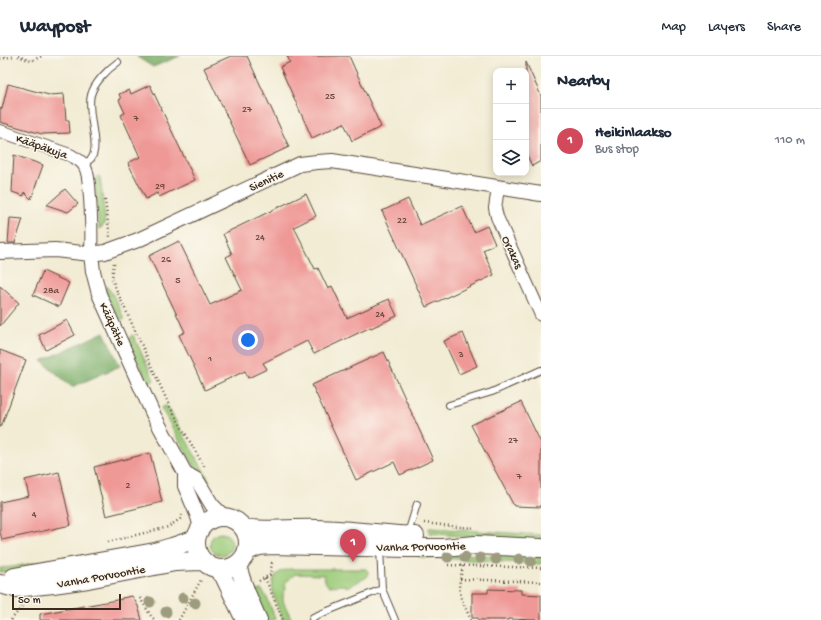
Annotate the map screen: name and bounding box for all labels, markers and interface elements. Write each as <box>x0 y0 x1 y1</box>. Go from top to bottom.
text: Waypost <box>20 16 90 39</box>
text: Map <box>662 19 686 36</box>
text: Layers <box>708 19 745 36</box>
text: Share <box>767 19 801 36</box>
map controls <box>493 68 529 176</box>
button: + <box>493 68 529 104</box>
text: Nearby <box>557 72 610 92</box>
house number: 25 <box>325 91 335 103</box>
house number: 27 <box>242 104 253 116</box>
button: − <box>493 104 529 140</box>
house number: 7 <box>132 113 139 125</box>
text: Heikinlaakso <box>595 124 672 142</box>
street label: Kääpäkuja <box>14 133 69 163</box>
text: 1 <box>567 133 573 148</box>
text: 110 m <box>775 133 805 148</box>
button: layers <box>493 140 529 176</box>
text: Bus stop <box>595 142 639 157</box>
street label: Sienitie <box>247 167 287 196</box>
house number: 29 <box>155 181 165 193</box>
house number: 22 <box>397 215 407 227</box>
house number: 24 <box>255 232 265 244</box>
street label: Orakas <box>498 234 525 272</box>
house number: 26 <box>161 254 172 266</box>
house number: 5 <box>175 275 181 287</box>
house number: 28a <box>43 285 59 297</box>
street label: Kääpätie <box>95 301 128 349</box>
house number: 24 <box>375 309 385 321</box>
your location <box>238 330 258 350</box>
house number: 3 <box>457 349 464 361</box>
house number: 1 <box>207 353 212 365</box>
house number: 27 <box>508 435 519 447</box>
house number: 7 <box>515 471 522 483</box>
house number: 2 <box>126 480 131 492</box>
house number: 4 <box>32 509 37 521</box>
pin: 1 <box>340 529 366 562</box>
street label: Vanha Porvoontie <box>375 540 467 556</box>
street label: Vanha Porvoontie <box>55 563 147 593</box>
scale bar <box>12 592 121 611</box>
text: 50 m <box>18 595 40 607</box>

